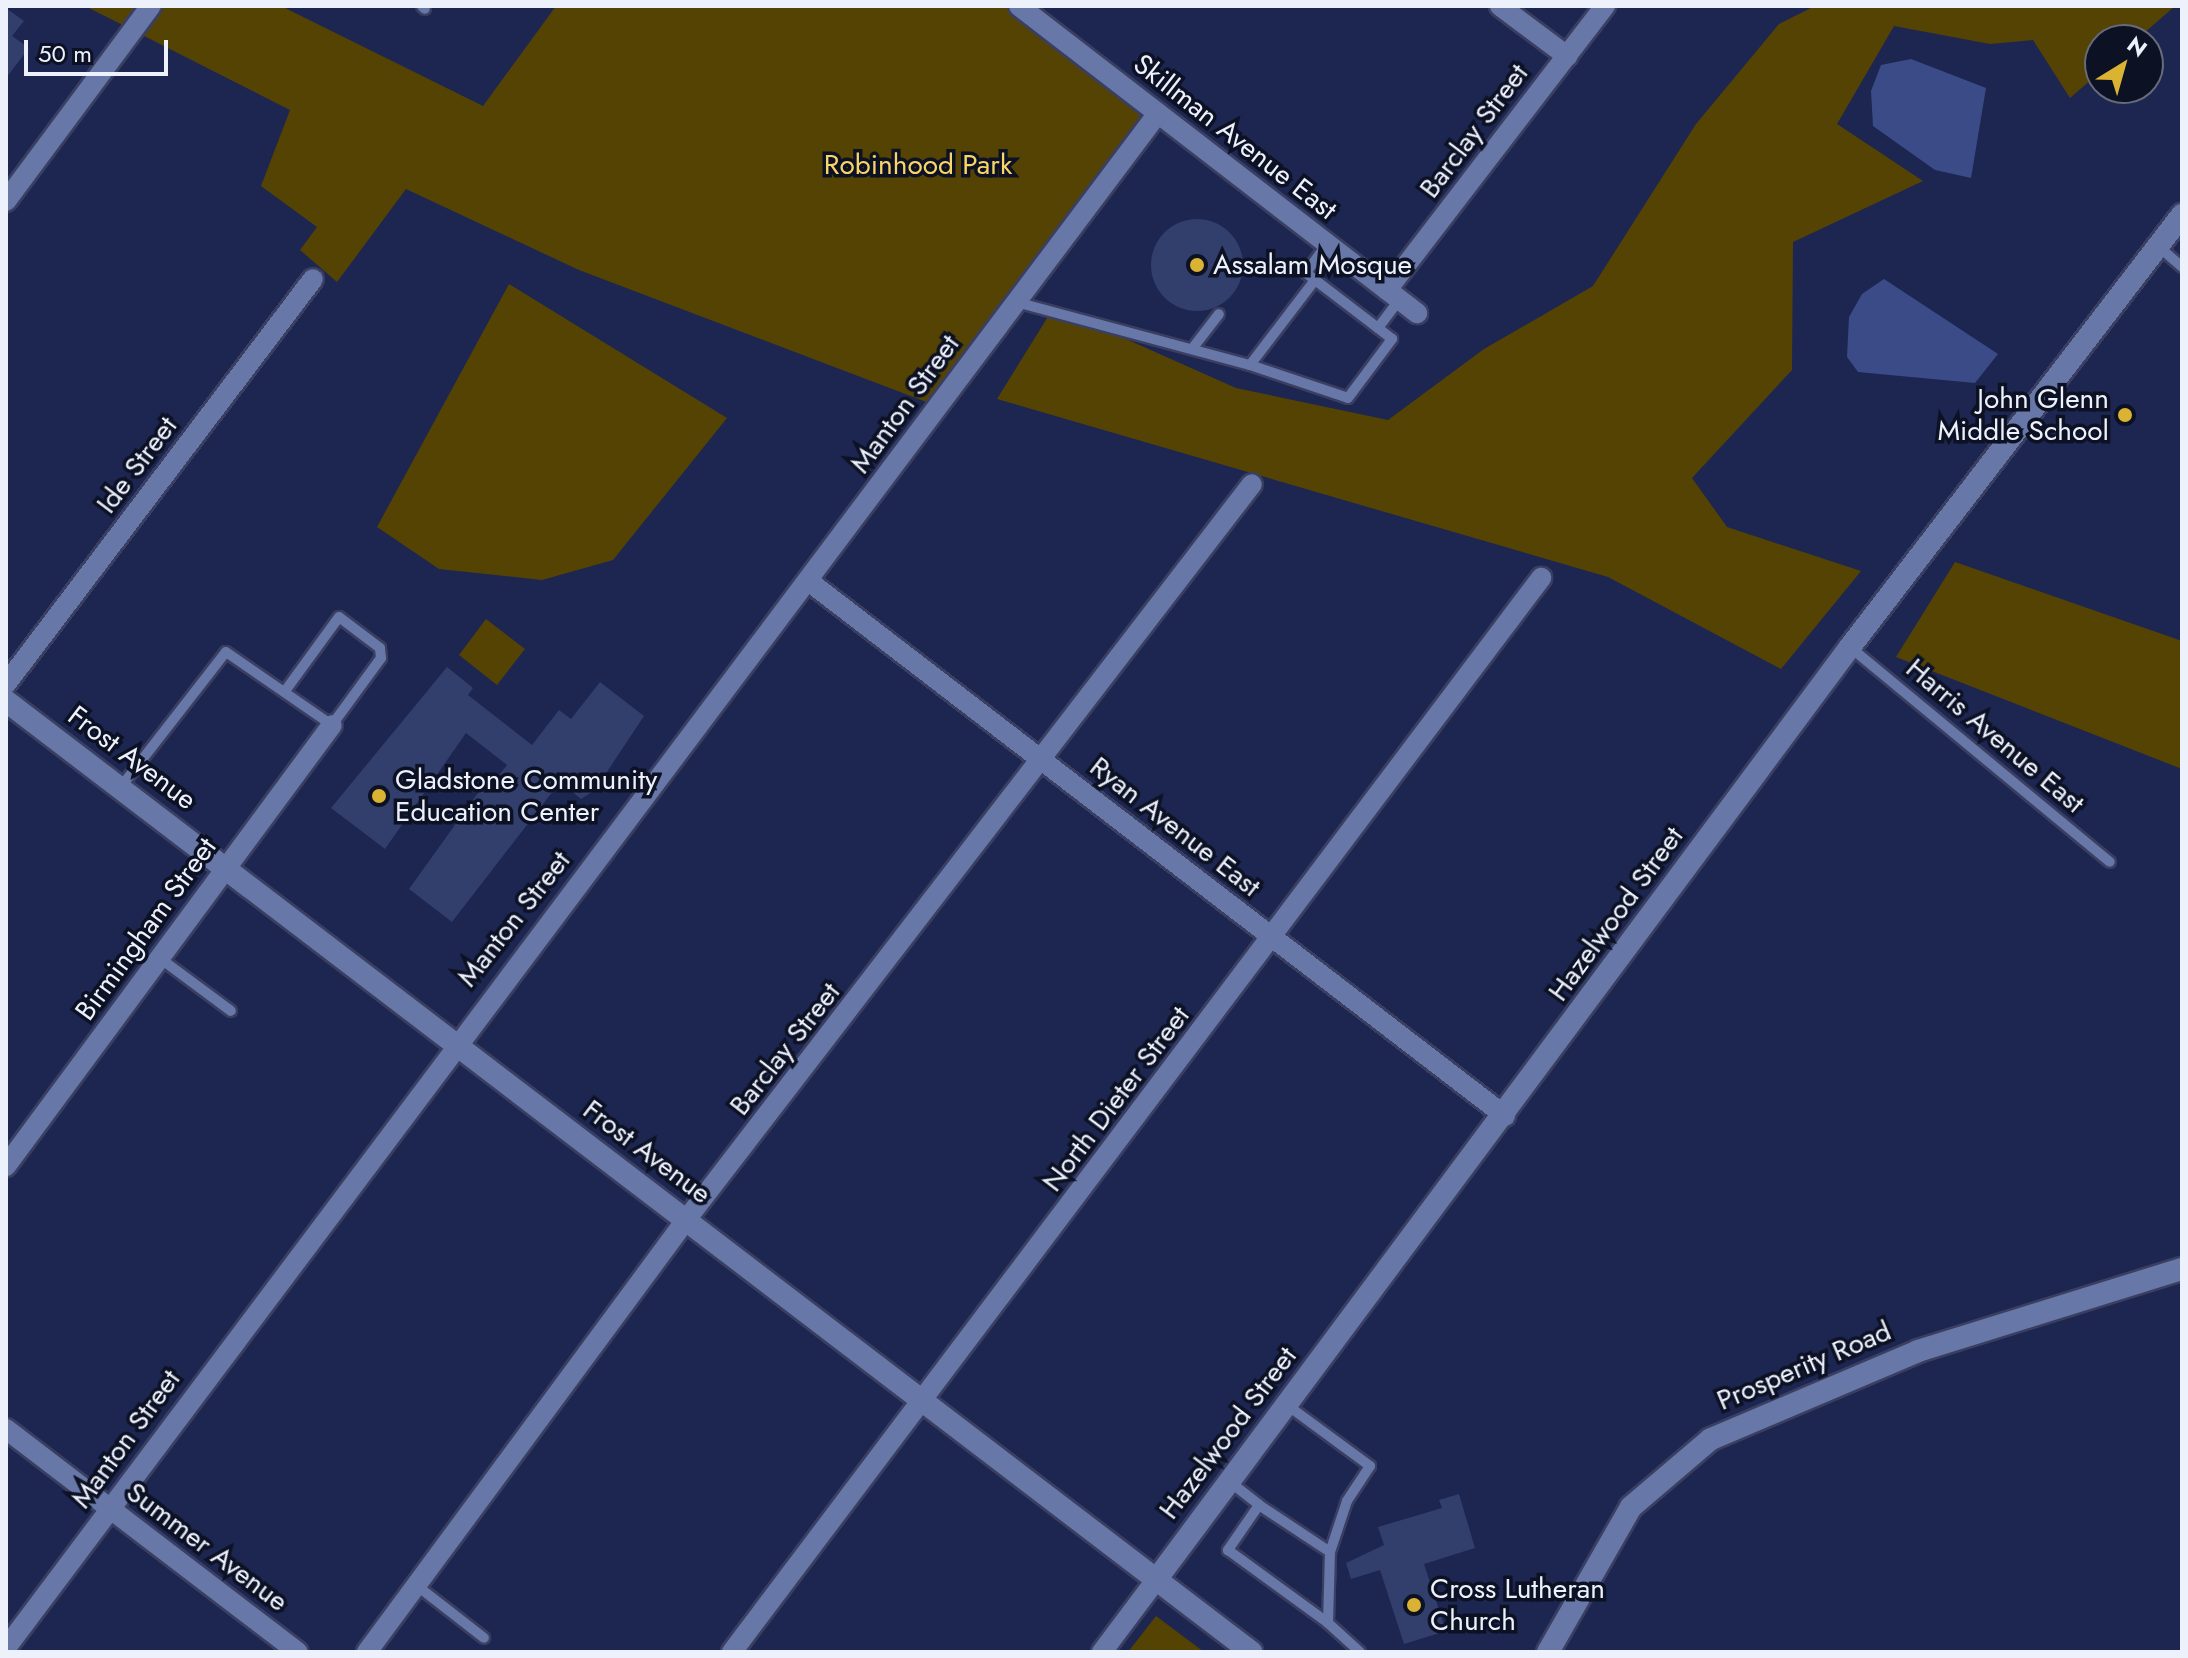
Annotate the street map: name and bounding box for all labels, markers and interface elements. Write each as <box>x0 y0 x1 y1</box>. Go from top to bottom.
scale bar <box>28 24 172 74</box>
north arrow <box>2084 24 2164 104</box>
text: N <box>2121 28 2154 64</box>
text: 50 m <box>38 36 92 71</box>
street label: Skillman Avenue East <box>1127 47 1343 227</box>
street label: Barclay Street <box>1413 57 1535 205</box>
park label: Robinhood Park <box>824 148 1012 182</box>
place label: Assalam Mosque <box>1213 248 1412 282</box>
marker: Assalam Mosque <box>1188 256 1206 274</box>
street label: Manton Street <box>844 328 966 480</box>
place label: John Glenn Middle School <box>1937 382 2109 448</box>
marker: John Glenn Middle School <box>2116 406 2134 424</box>
street label: Ide Street <box>90 410 184 520</box>
street label: Harris Avenue East <box>1899 652 2091 820</box>
street label: Frost Avenue <box>61 699 203 817</box>
street label: Ryan Avenue East <box>1083 750 1267 904</box>
place label: Gladstone Community Education Center <box>395 763 657 829</box>
marker: Gladstone Community Education Center <box>370 787 388 805</box>
street label: Hazelwood Street <box>1542 820 1690 1008</box>
street label: Birmingham Street <box>68 831 224 1027</box>
street label: Manton Street <box>451 845 577 993</box>
street label: Barclay Street <box>723 976 847 1122</box>
street label: North Dieter Street <box>1035 1000 1197 1198</box>
street label: Frost Avenue <box>576 1093 718 1211</box>
street label: Prosperity Road <box>1712 1314 1896 1418</box>
street label: Hazelwood Street <box>1152 1340 1304 1526</box>
street label: Manton Street <box>65 1363 187 1515</box>
street label: Summer Avenue <box>120 1475 294 1619</box>
place label: Cross Lutheran Church <box>1430 1572 1605 1638</box>
marker: Cross Lutheran Church <box>1405 1596 1423 1614</box>

